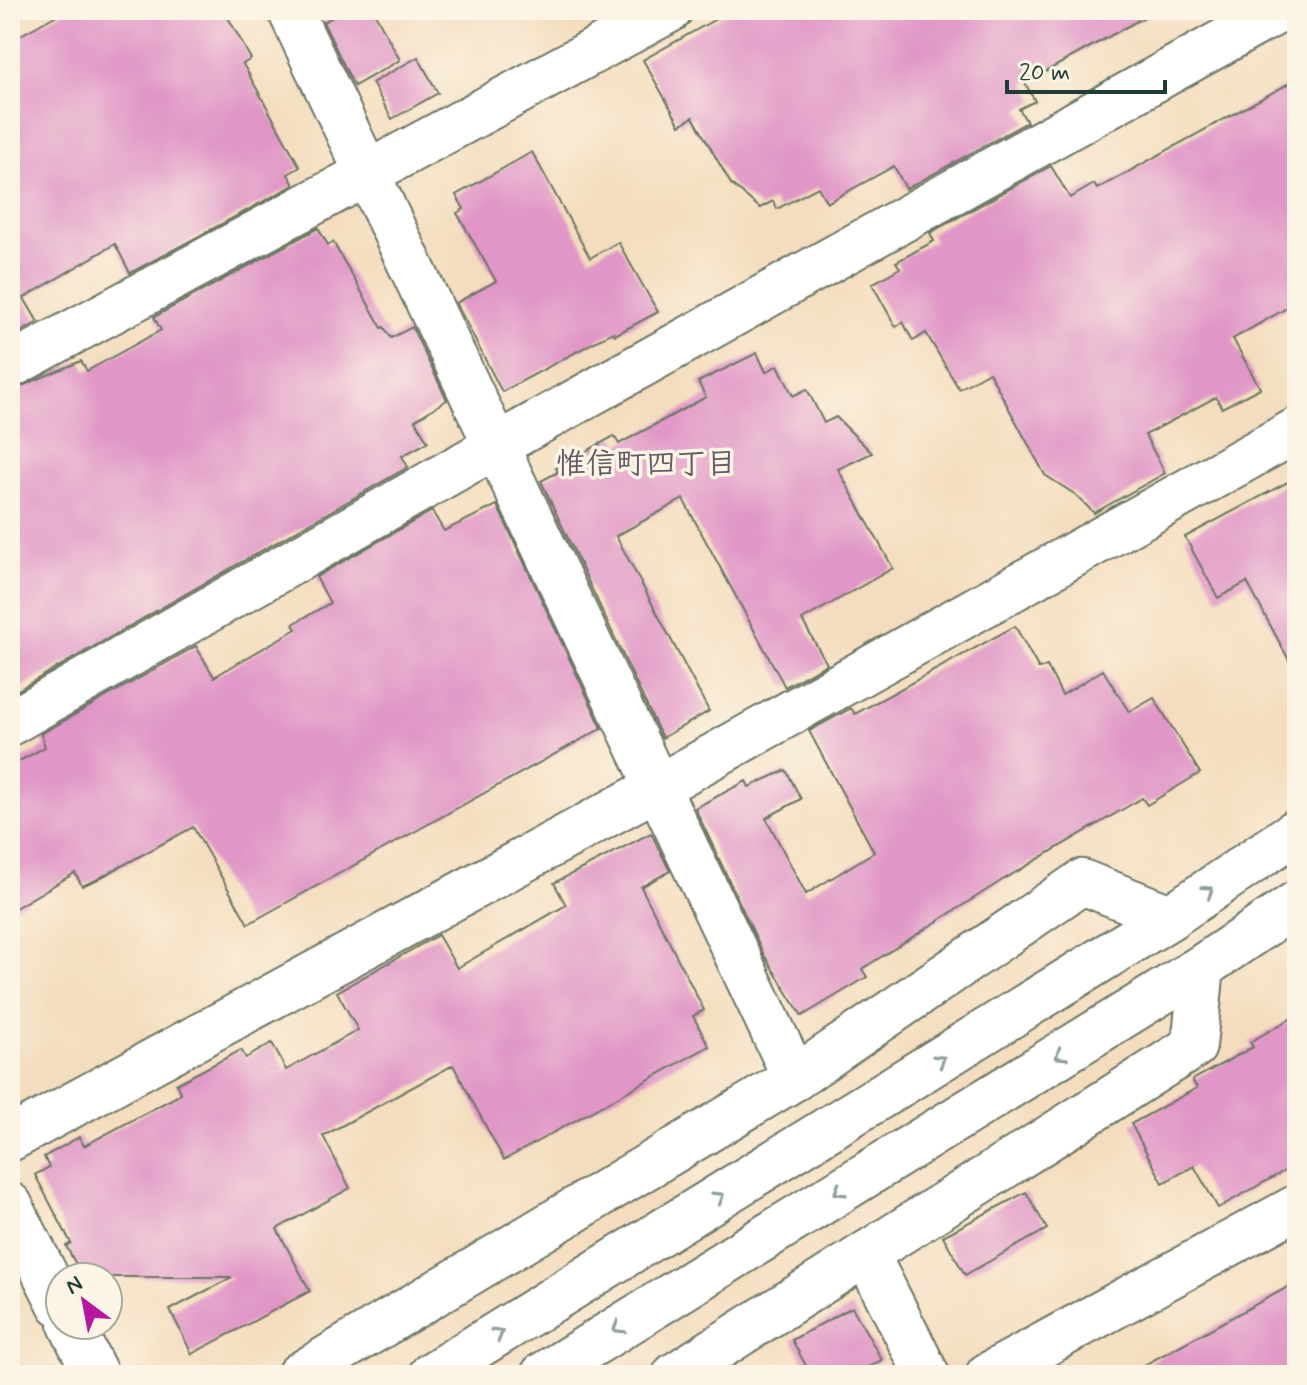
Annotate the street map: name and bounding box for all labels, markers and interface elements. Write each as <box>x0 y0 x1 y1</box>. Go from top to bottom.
scale bar <box>1007 44 1165 94</box>
text: 20 m <box>1019 58 1070 89</box>
district label: 惟信町四丁目 <box>556 445 736 484</box>
one-way arrow <box>1200 886 1214 901</box>
one-way arrow <box>1055 1045 1069 1060</box>
one-way arrow <box>931 1055 946 1070</box>
one-way arrow <box>833 1182 848 1197</box>
one-way arrow <box>710 1191 725 1207</box>
north arrow <box>44 1261 124 1341</box>
text: N <box>61 1270 88 1301</box>
one-way arrow <box>612 1319 627 1334</box>
one-way arrow <box>489 1328 504 1344</box>

